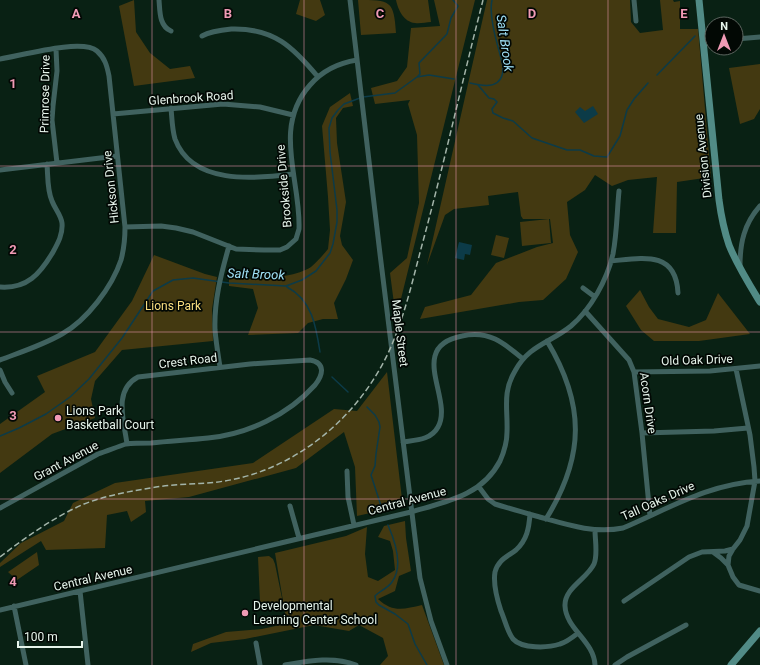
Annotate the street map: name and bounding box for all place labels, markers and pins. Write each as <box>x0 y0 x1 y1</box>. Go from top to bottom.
place label: Lions Park Basketball Court <box>66 404 154 432</box>
marker: Lions Park Basketball Court <box>53 413 63 423</box>
place label: Developmental Learning Center School <box>253 599 377 627</box>
marker: Developmental Learning Center School <box>240 608 250 618</box>

